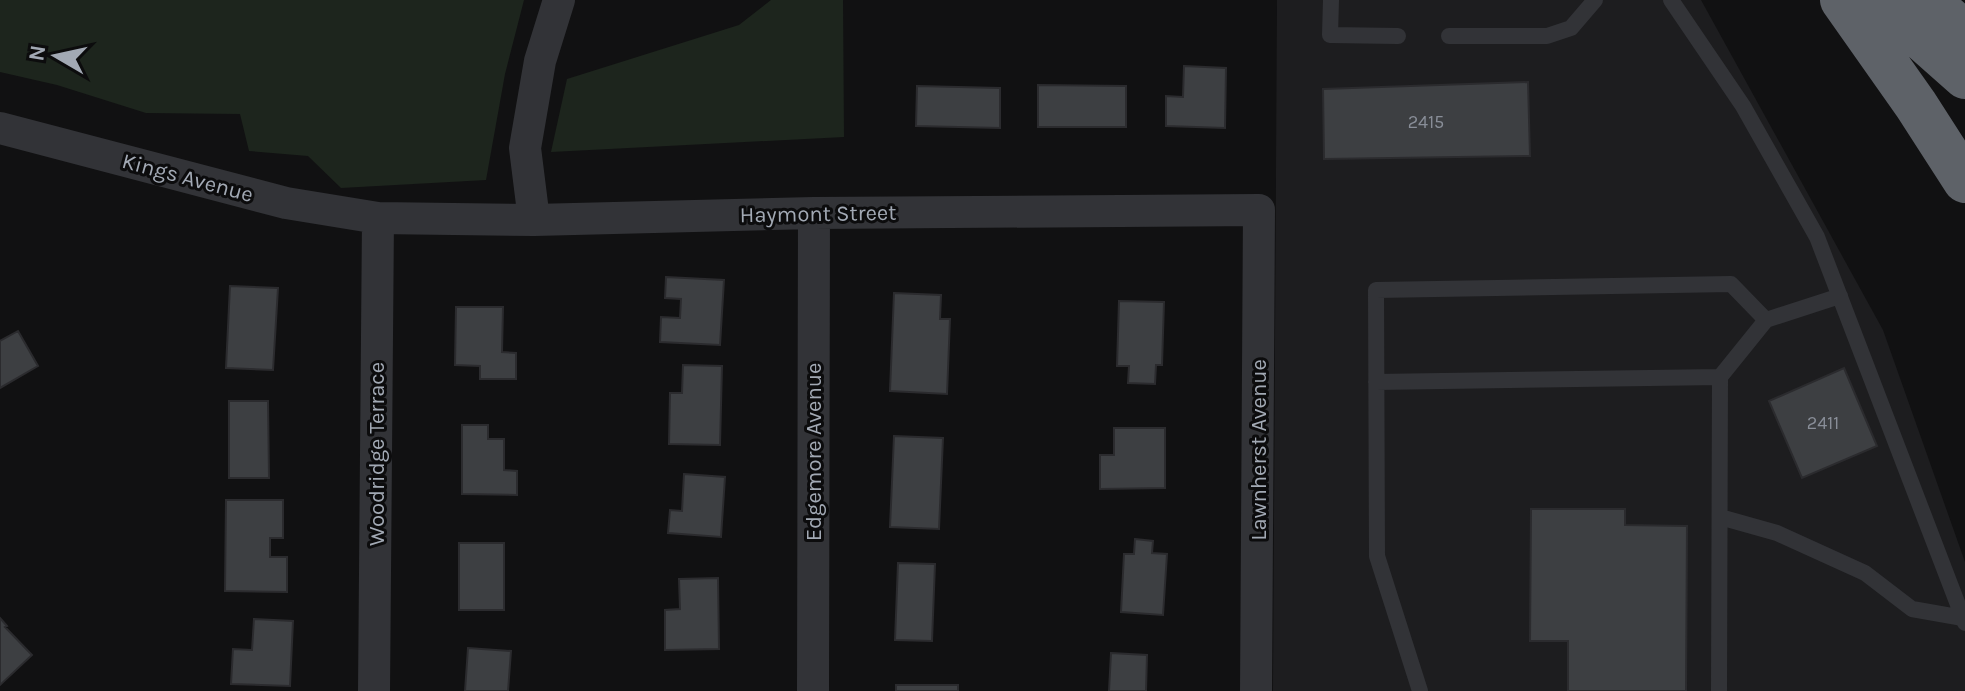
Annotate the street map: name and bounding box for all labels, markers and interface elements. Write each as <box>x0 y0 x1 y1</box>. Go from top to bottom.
north arrow <box>16 16 96 96</box>
text: N <box>23 43 51 63</box>
house number: 2415 <box>1408 111 1444 133</box>
street label: Kings Avenue <box>119 148 256 208</box>
street label: Haymont Street <box>739 200 897 228</box>
street label: Lawnherst Avenue <box>1246 359 1272 541</box>
street label: Woodridge Terrace <box>364 362 390 546</box>
street label: Edgemore Avenue <box>801 363 827 541</box>
house number: 2411 <box>1807 412 1839 434</box>

